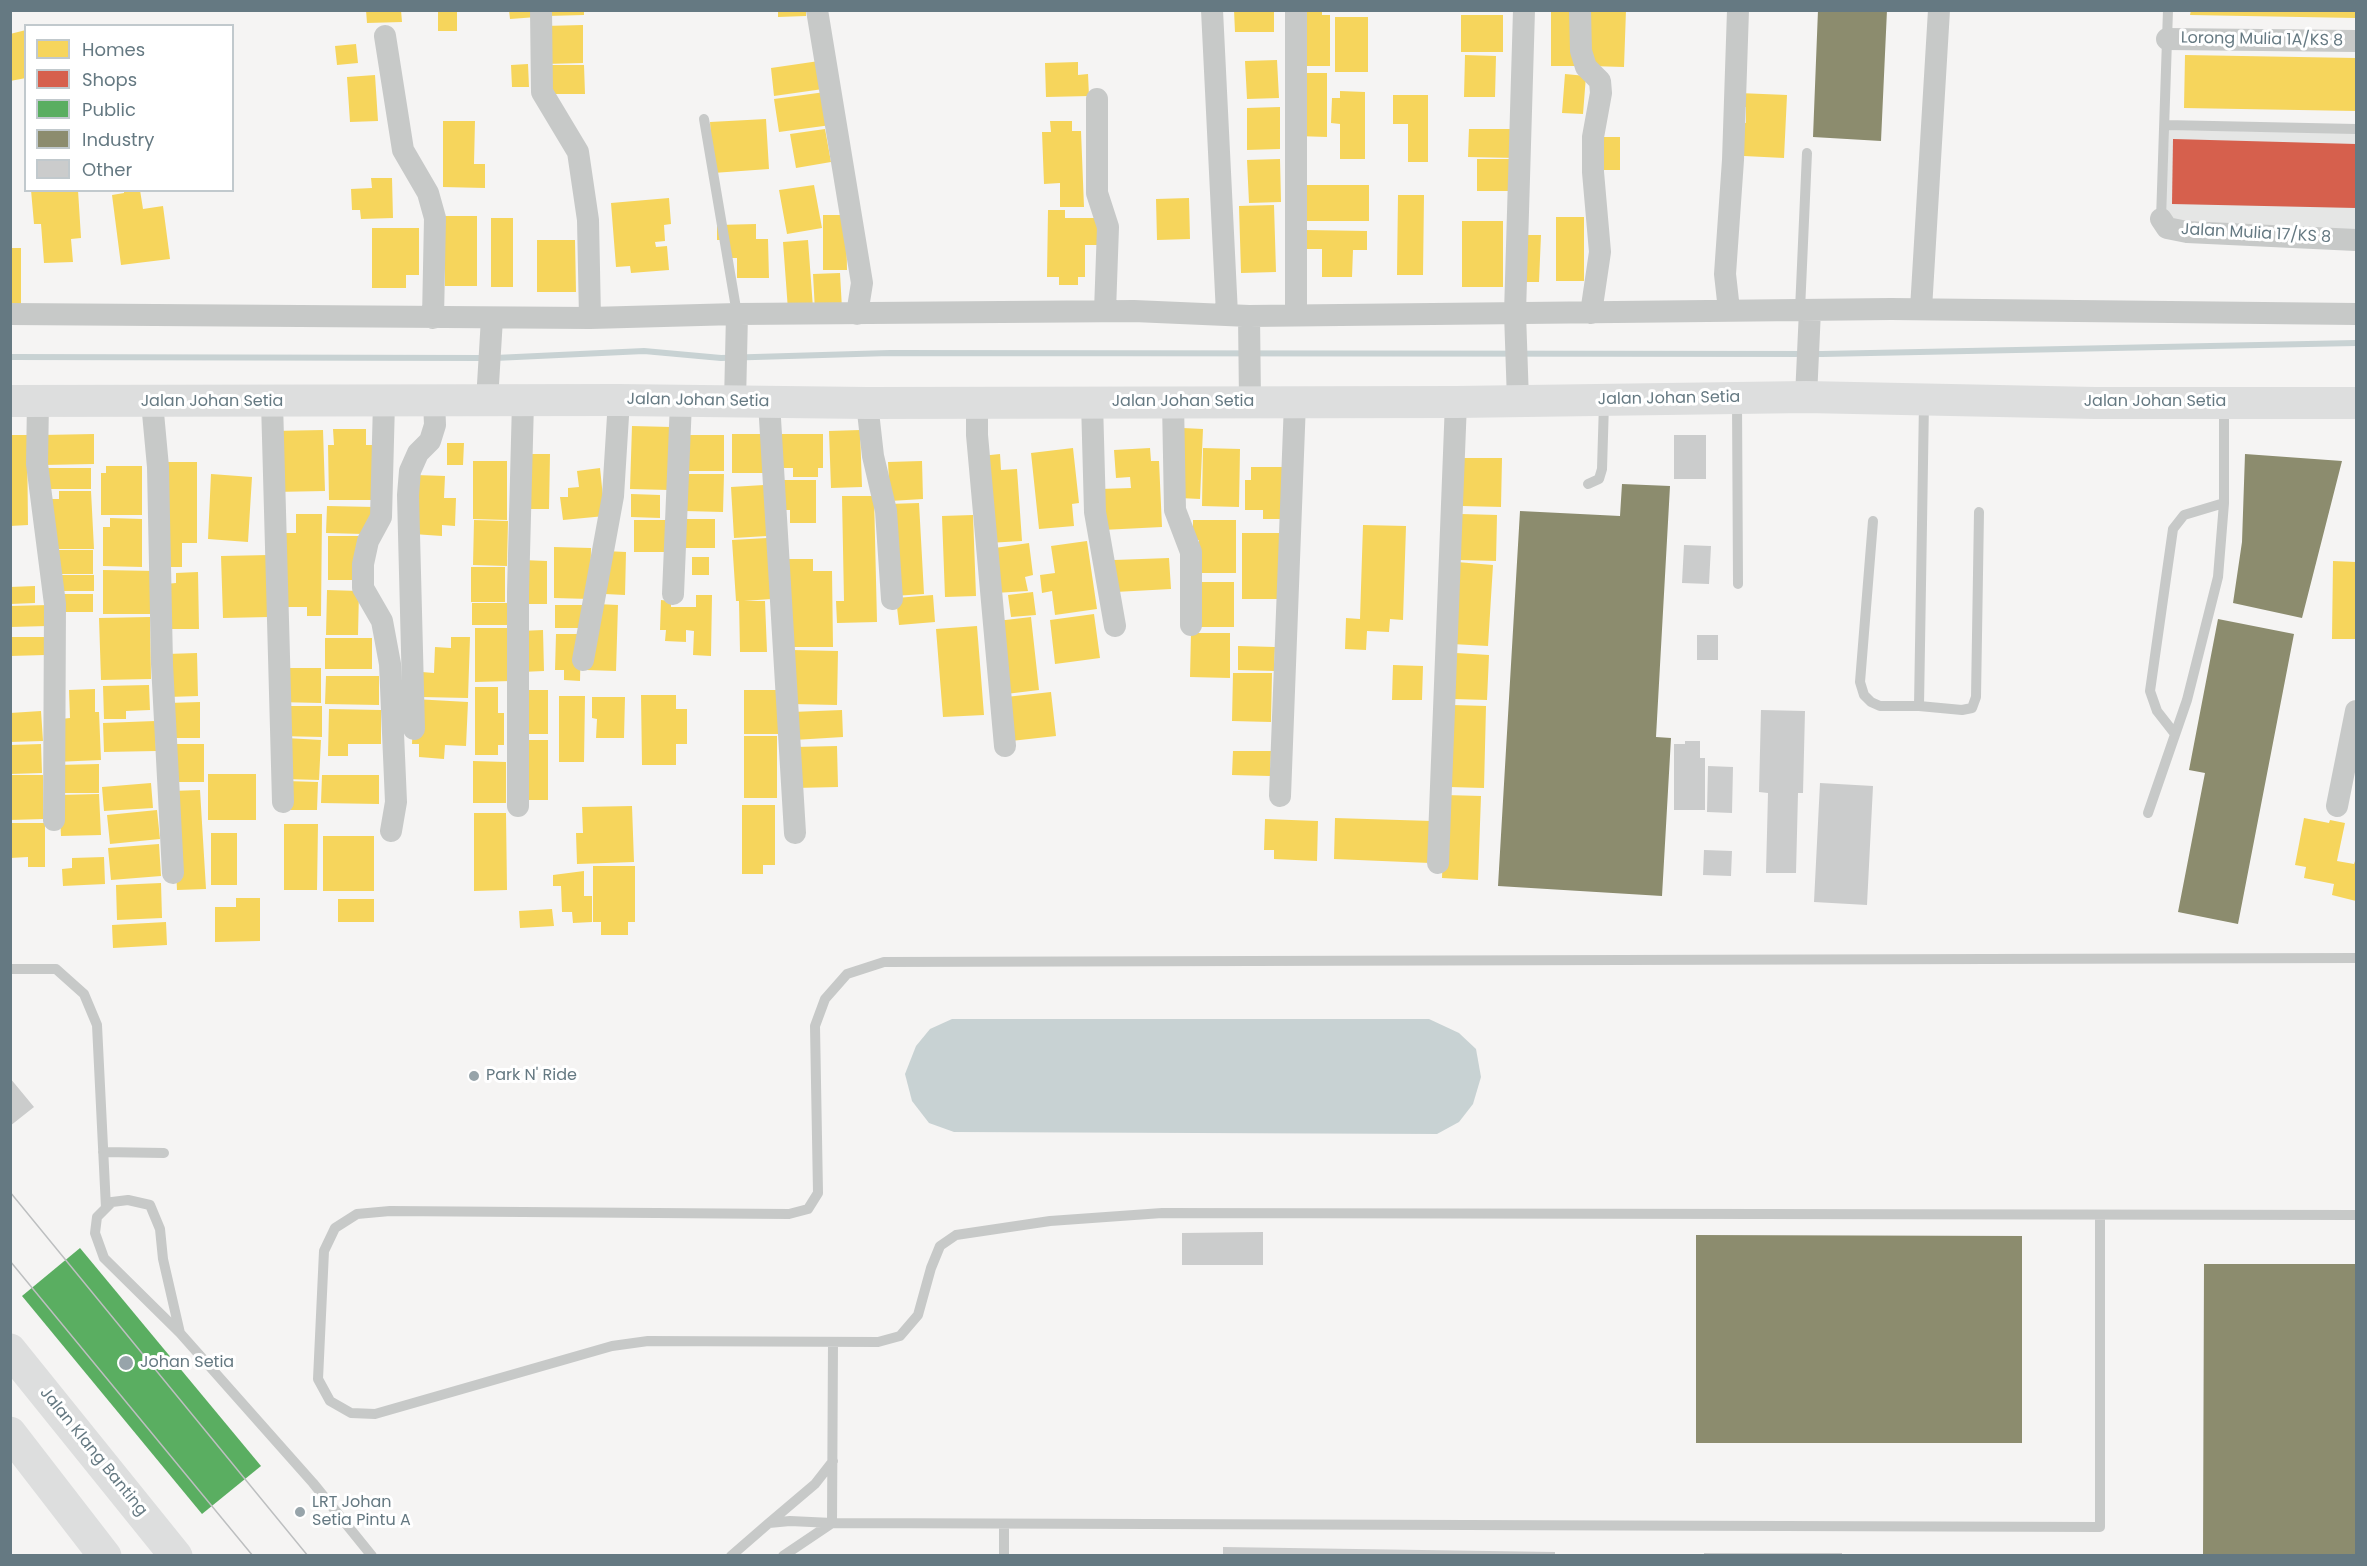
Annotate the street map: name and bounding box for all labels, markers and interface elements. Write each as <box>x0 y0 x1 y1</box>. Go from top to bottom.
legend <box>24 24 234 192</box>
street label: Lorong Mulia 1A/KS 8 <box>2181 29 2343 51</box>
text: Homes <box>82 37 145 62</box>
text: Shops <box>82 67 137 92</box>
text: Public <box>82 97 136 122</box>
text: Industry <box>82 127 154 152</box>
text: Other <box>82 157 132 182</box>
street label: Jalan Mulia 17/KS 8 <box>2180 220 2332 248</box>
street label: Jalan Johan Setia <box>1597 388 1741 410</box>
street label: Jalan Johan Setia <box>626 390 770 412</box>
street label: Jalan Johan Setia <box>141 392 283 412</box>
street label: Jalan Johan Setia <box>1112 392 1254 412</box>
street label: Jalan Johan Setia <box>2084 392 2226 412</box>
place label: Park N' Ride <box>486 1066 577 1086</box>
marker: Park N' Ride <box>467 1069 481 1083</box>
place label: Johan Setia <box>140 1353 234 1373</box>
marker: Johan Setia <box>117 1354 135 1372</box>
street label: Jalan Klang Banting <box>35 1384 151 1520</box>
place label: LRT Johan Setia Pintu A <box>312 1493 411 1531</box>
marker: LRT Johan Setia Pintu A <box>293 1505 307 1519</box>

